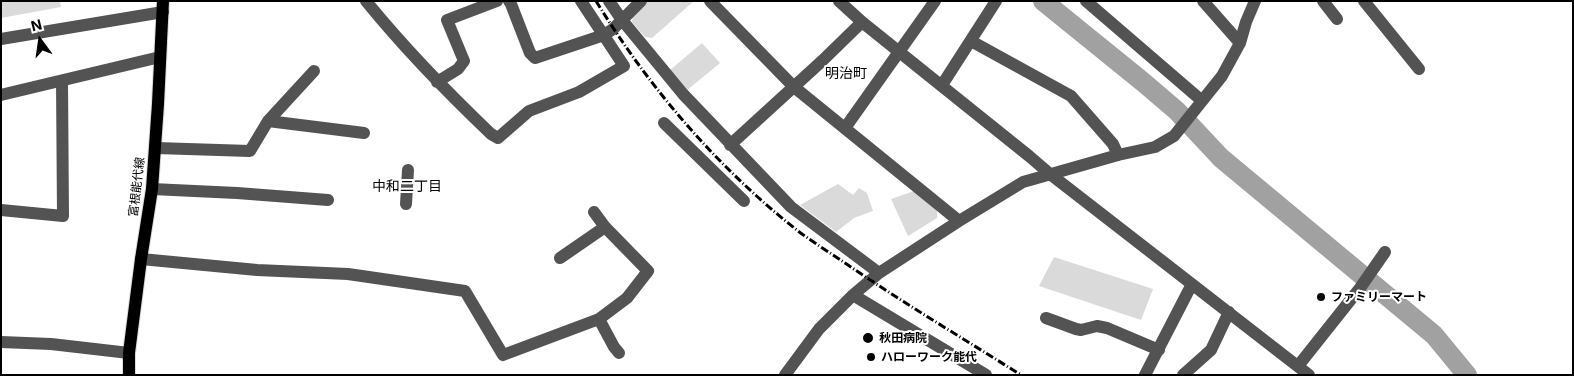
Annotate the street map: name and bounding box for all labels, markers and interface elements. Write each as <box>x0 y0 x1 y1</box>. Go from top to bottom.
north arrow <box>15 15 65 65</box>
text: N <box>29 15 43 35</box>
district label: 明治町 <box>825 66 867 82</box>
street label: 富根能代線 <box>126 156 148 218</box>
district label: 中和二丁目 <box>372 179 442 195</box>
place label: ファミリーマート <box>1331 290 1427 304</box>
marker: ファミリーマート <box>1315 291 1327 303</box>
marker: 秋田病院 <box>861 331 875 345</box>
place label: 秋田病院 <box>879 331 927 345</box>
place label: ハローワーク能代 <box>881 350 977 364</box>
marker: ハローワーク能代 <box>865 351 877 363</box>

